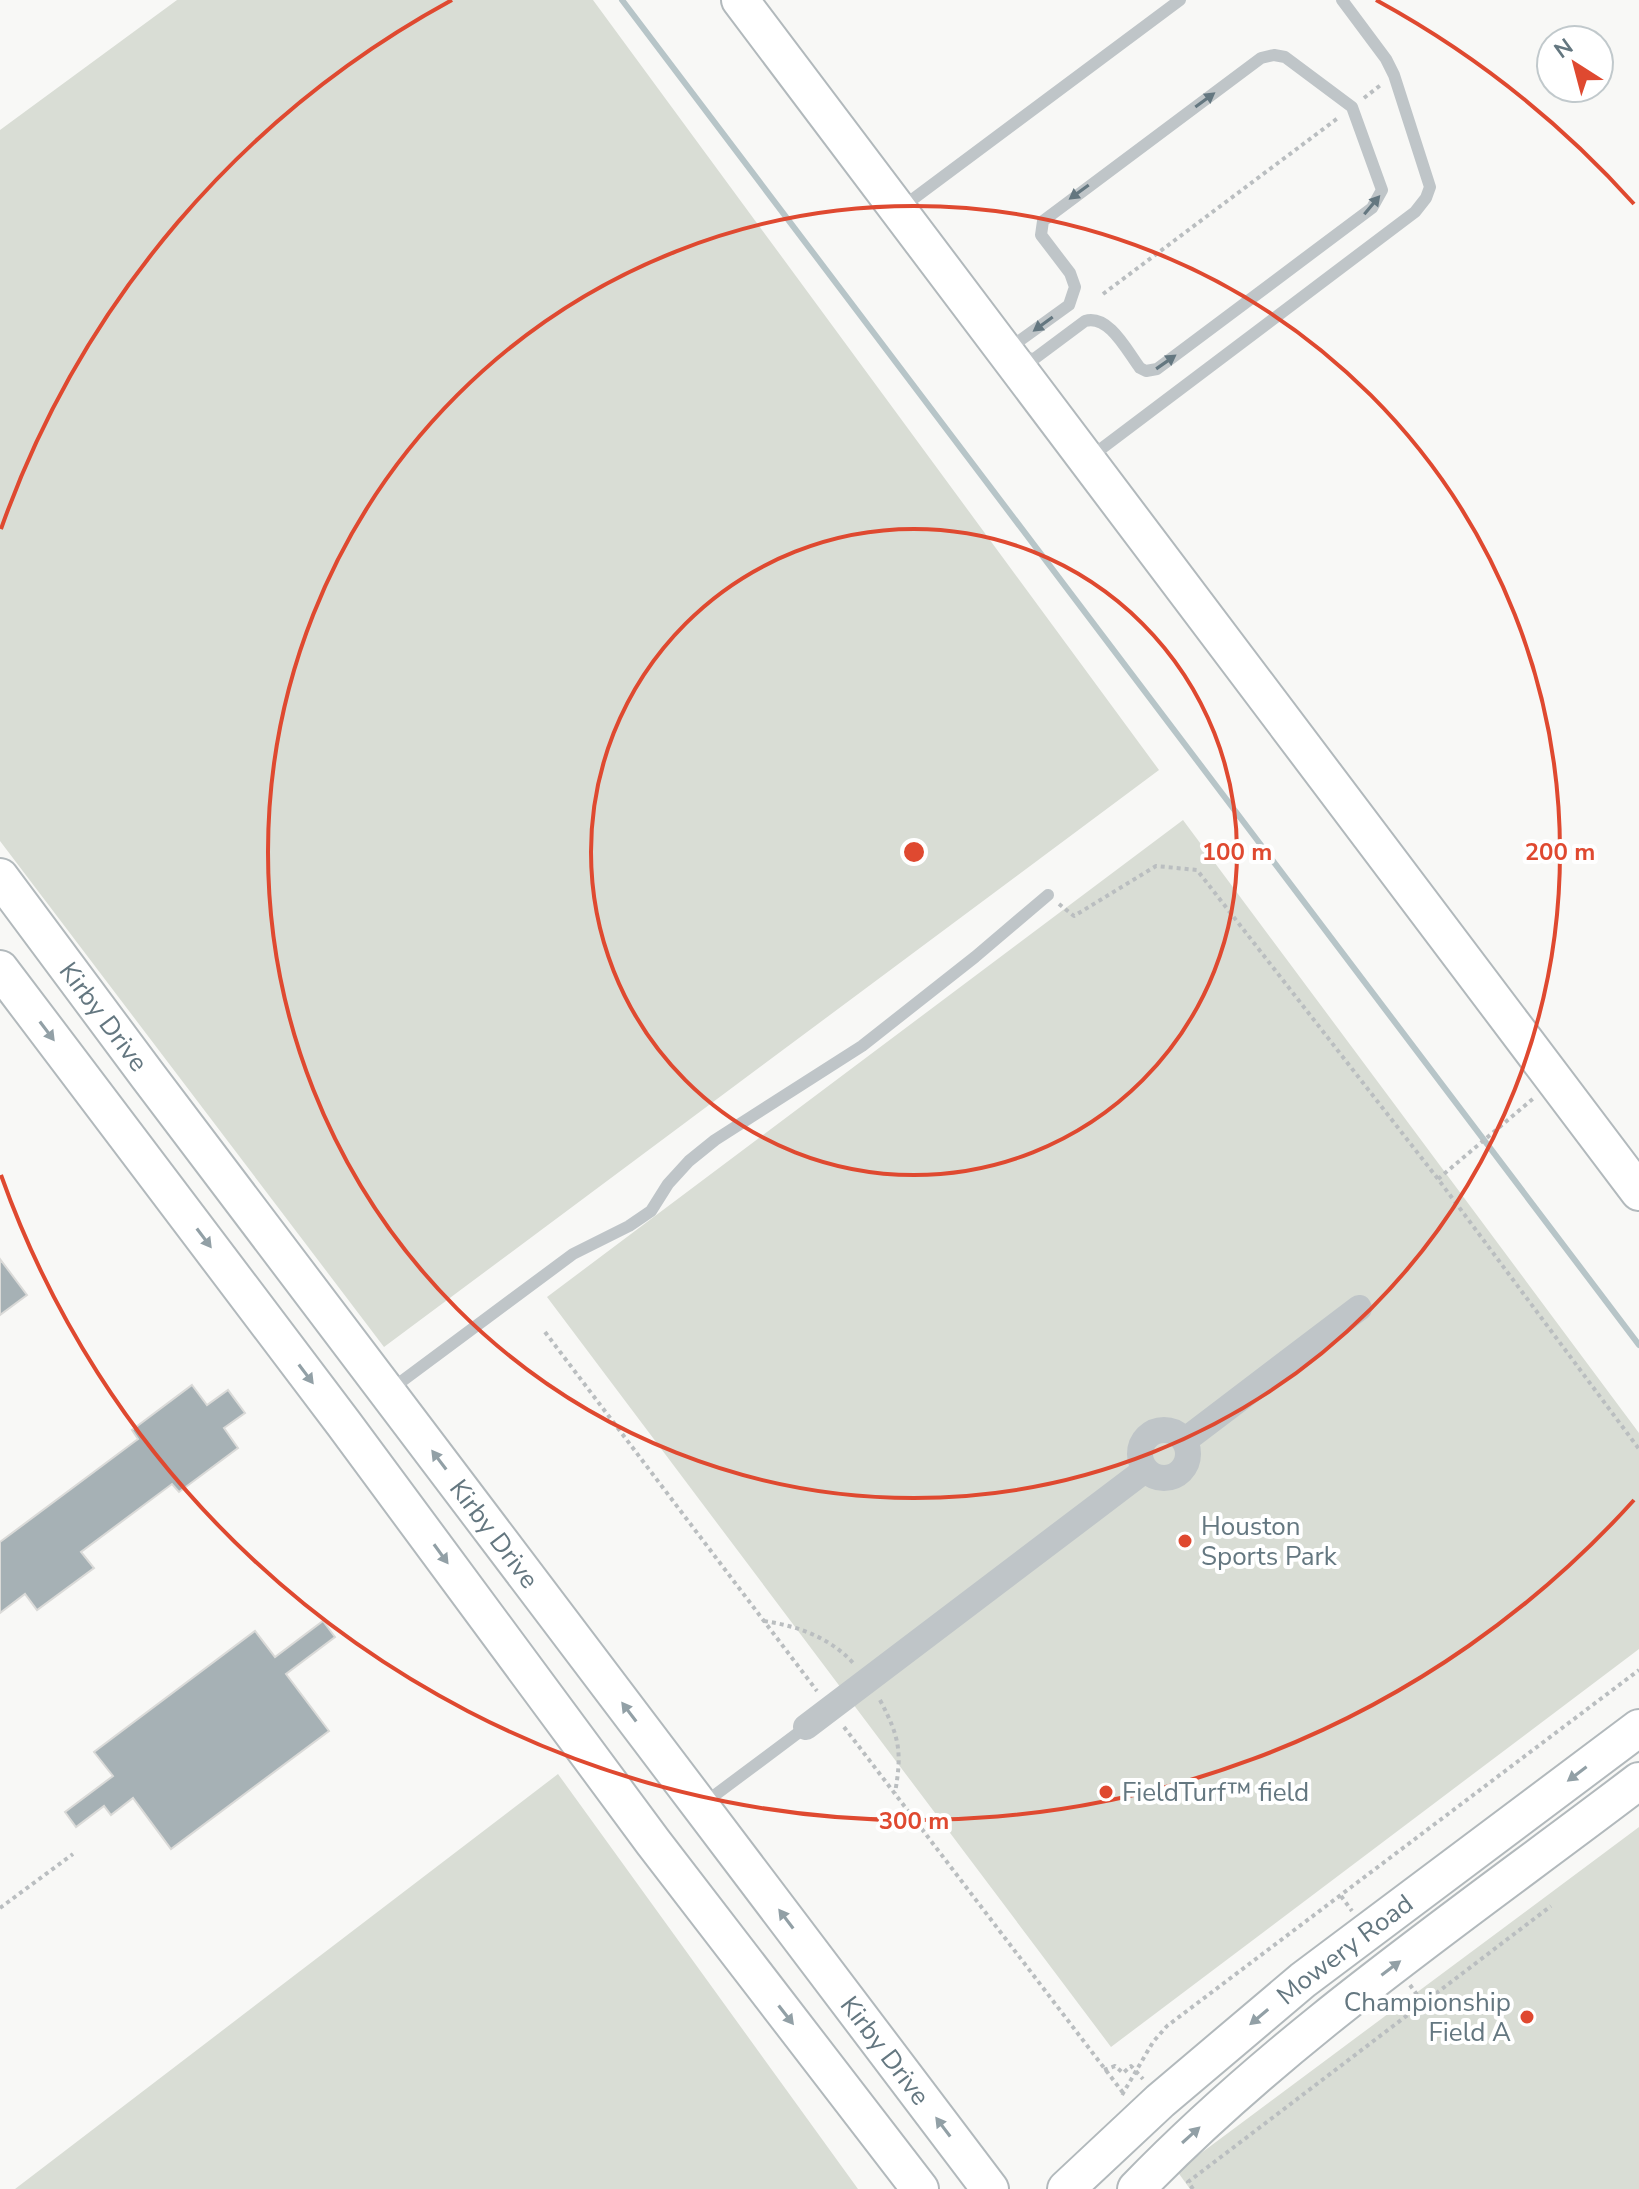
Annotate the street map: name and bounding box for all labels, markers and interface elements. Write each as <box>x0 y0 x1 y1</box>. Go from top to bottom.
north arrow <box>1535 24 1615 104</box>
text: N <box>1548 32 1579 66</box>
one-way arrow <box>1195 92 1215 108</box>
one-way arrow <box>1069 184 1089 200</box>
one-way arrow <box>1363 194 1380 215</box>
one-way arrow <box>1033 315 1053 331</box>
one-way arrow <box>1155 354 1177 370</box>
text: 100 m <box>1202 836 1272 868</box>
text: 200 m <box>1525 836 1595 868</box>
centre of rings <box>900 838 928 866</box>
street label: Kirby Drive <box>51 955 156 1079</box>
one-way arrow <box>39 1020 55 1042</box>
one-way arrow <box>195 1228 211 1248</box>
one-way arrow <box>298 1363 314 1384</box>
one-way arrow <box>431 1450 447 1470</box>
street label: Kirby Drive <box>442 1472 547 1596</box>
place label: Houston Sports Park <box>1201 1509 1338 1574</box>
marker: Houston Sports Park <box>1176 1532 1194 1550</box>
one-way arrow <box>432 1544 448 1565</box>
one-way arrow <box>622 1702 638 1722</box>
one-way arrow <box>1566 1766 1587 1782</box>
place label: FieldTurf™ field <box>1122 1775 1309 1810</box>
marker: FieldTurf™ field <box>1097 1783 1115 1801</box>
text: 300 m <box>879 1805 949 1837</box>
street label: Mowery Road <box>1269 1886 1420 2012</box>
one-way arrow <box>779 1909 795 1930</box>
one-way arrow <box>1381 1961 1401 1977</box>
place label: Championship Field A <box>1344 1985 1511 2050</box>
street label: Kirby Drive <box>833 1989 938 2112</box>
one-way arrow <box>778 2005 794 2025</box>
one-way arrow <box>1249 2008 1269 2025</box>
marker: Championship Field A <box>1518 2008 1536 2026</box>
one-way arrow <box>936 2117 952 2137</box>
one-way arrow <box>1182 2126 1201 2144</box>

